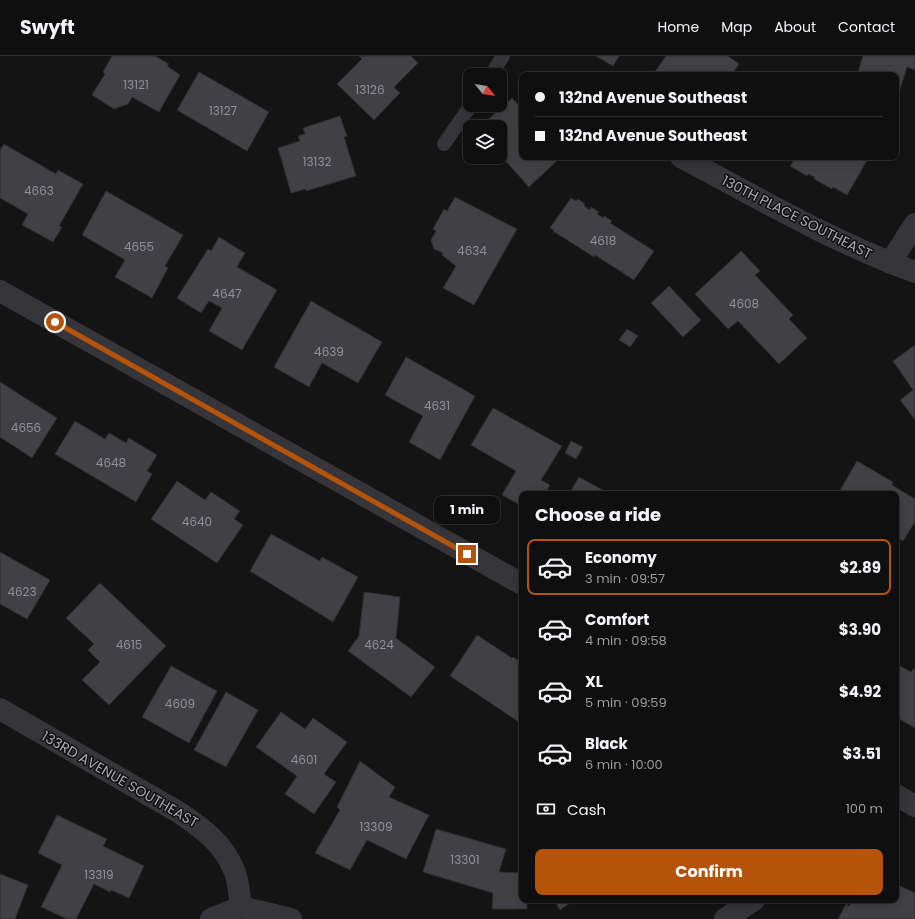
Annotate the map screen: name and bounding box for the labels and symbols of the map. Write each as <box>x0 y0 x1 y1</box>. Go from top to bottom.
north arrow <box>463 68 507 112</box>
house number: 13121 <box>123 76 149 93</box>
house number: 13126 <box>355 81 385 98</box>
house number: 13127 <box>209 102 238 119</box>
house number: 13132 <box>303 153 331 170</box>
street label: 130TH PLACE SOUTHEAST <box>718 170 876 264</box>
house number: 4663 <box>24 182 54 199</box>
house number: 4618 <box>590 232 616 249</box>
house number: 4655 <box>124 238 154 255</box>
house number: 4634 <box>457 242 487 259</box>
house number: 4647 <box>212 285 242 302</box>
house number: 4608 <box>729 295 759 312</box>
route start <box>46 313 64 331</box>
house number: 4639 <box>314 343 344 360</box>
house number: 4631 <box>424 397 450 414</box>
house number: 4656 <box>11 419 41 436</box>
house number: 4648 <box>96 454 126 471</box>
callout: 1 min <box>434 496 500 524</box>
house number: 4640 <box>182 513 212 530</box>
route end <box>458 545 476 563</box>
house number: 4623 <box>7 583 37 600</box>
house number: 4615 <box>116 636 142 653</box>
house number: 4624 <box>364 636 394 653</box>
house number: 4609 <box>165 695 195 712</box>
street label: 133RD AVENUE SOUTHEAST <box>38 726 202 832</box>
house number: 4601 <box>291 751 317 768</box>
house number: 13309 <box>359 818 393 835</box>
house number: 13301 <box>450 851 480 868</box>
house number: 13319 <box>84 866 114 883</box>

